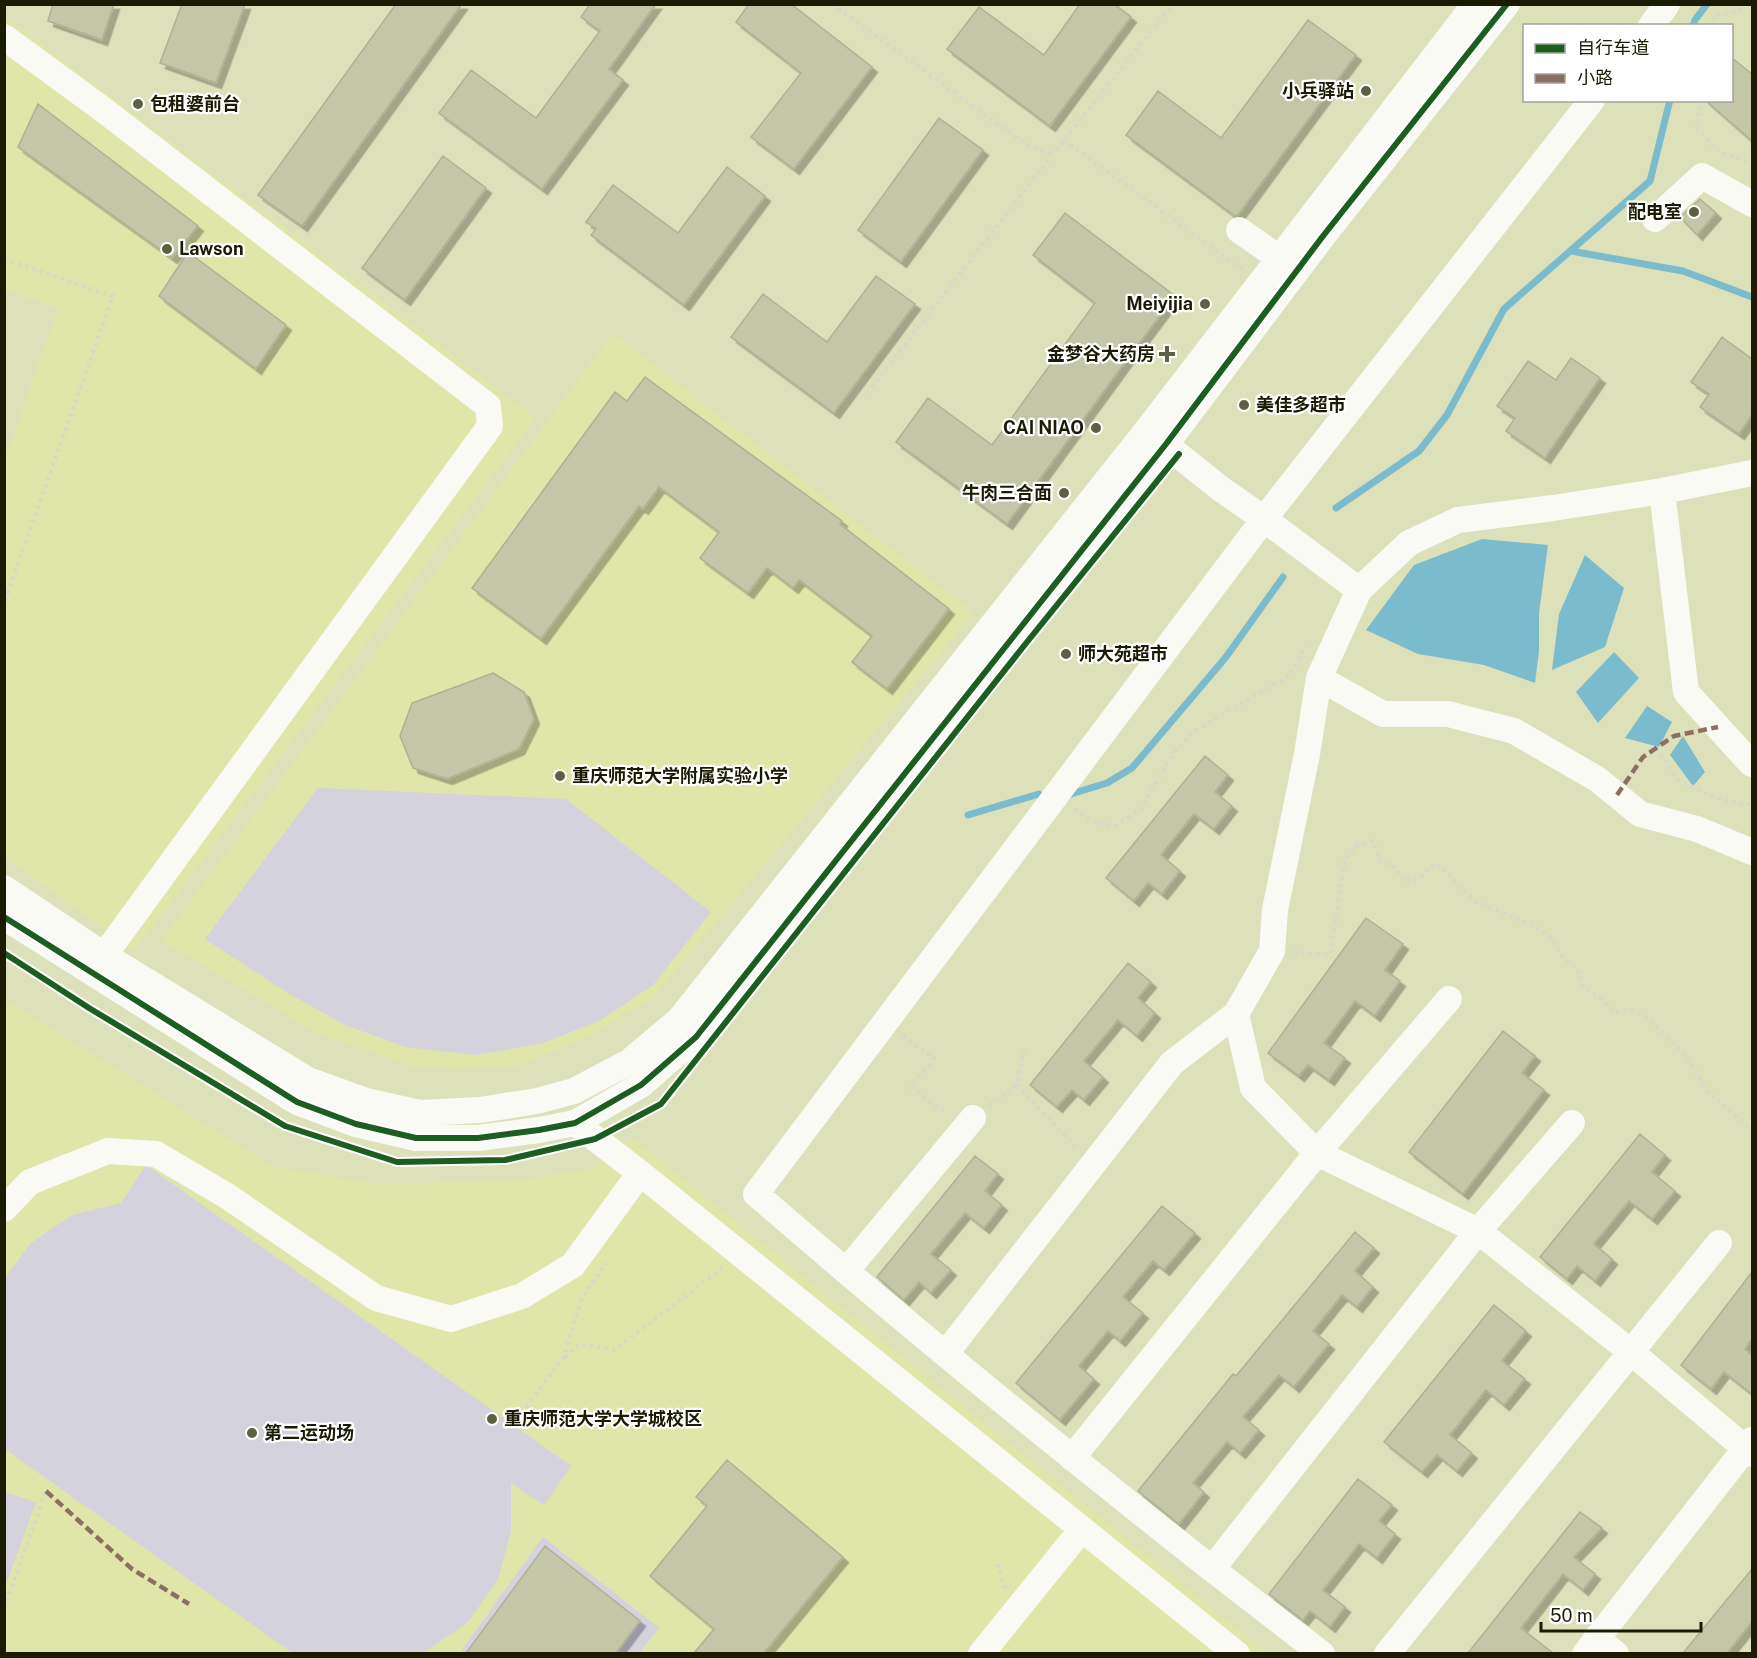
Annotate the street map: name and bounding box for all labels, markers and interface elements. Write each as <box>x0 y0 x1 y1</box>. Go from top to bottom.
legend <box>1523 24 1733 102</box>
text: 自行车道 <box>1577 37 1649 58</box>
text: 小路 <box>1577 67 1613 88</box>
place label: 小兵驿站 <box>1282 80 1354 101</box>
marker: 小兵驿站 <box>1359 84 1373 98</box>
place label: 包租婆前台 <box>150 93 240 114</box>
marker: 包租婆前台 <box>131 97 145 111</box>
place label: 配电室 <box>1628 201 1682 222</box>
marker: 配电室 <box>1687 205 1701 219</box>
place label: Lawson <box>179 238 244 259</box>
marker: Lawson <box>160 242 174 256</box>
place label: Meiyijia <box>1126 293 1193 314</box>
marker: Meiyijia <box>1198 297 1212 311</box>
place label: 金梦谷大药房 <box>1047 343 1155 364</box>
marker: 金梦谷大药房 <box>1160 347 1174 361</box>
place label: 美佳多超市 <box>1256 394 1346 415</box>
marker: 美佳多超市 <box>1237 398 1251 412</box>
place label: CAI NIAO <box>1003 417 1084 438</box>
marker: CAI NIAO <box>1089 421 1103 435</box>
place label: 牛肉三合面 <box>962 482 1052 503</box>
marker: 牛肉三合面 <box>1057 486 1071 500</box>
place label: 师大苑超市 <box>1078 643 1168 664</box>
marker: 师大苑超市 <box>1059 647 1073 661</box>
place label: 重庆师范大学附属实验小学 <box>572 765 788 786</box>
marker: 重庆师范大学附属实验小学 <box>553 769 567 783</box>
place label: 重庆师范大学大学城校区 <box>504 1408 702 1429</box>
marker: 重庆师范大学大学城校区 <box>485 1412 499 1426</box>
place label: 第二运动场 <box>264 1422 354 1443</box>
marker: 第二运动场 <box>245 1426 259 1440</box>
scale bar <box>1541 1595 1702 1633</box>
text: 50 m <box>1550 1605 1593 1626</box>

